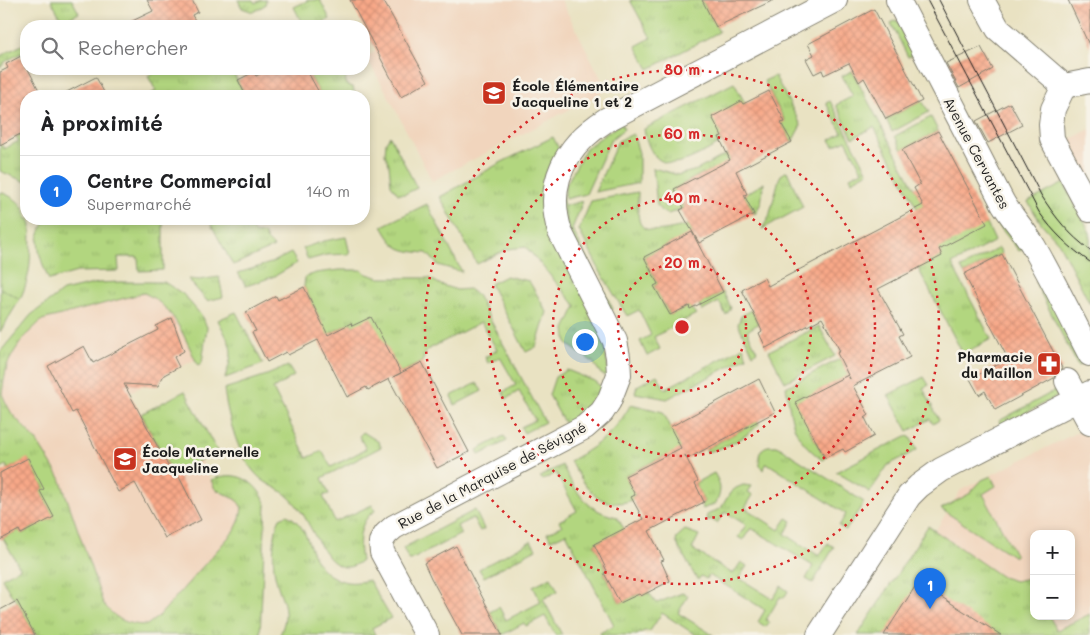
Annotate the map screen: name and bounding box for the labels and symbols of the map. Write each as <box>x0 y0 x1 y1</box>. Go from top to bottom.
text: 80 m <box>664 59 700 79</box>
place label: École Élémentaire Jacqueline 1 et 2 <box>512 76 639 111</box>
school or university icon: École Élémentaire Jacqueline 1 et 2 <box>481 80 507 106</box>
street label: Avenue Cervantes <box>939 94 1015 212</box>
text: 60 m <box>664 123 700 143</box>
text: 40 m <box>664 187 700 207</box>
text: 20 m <box>664 252 700 272</box>
centre of rings <box>673 318 691 336</box>
your location <box>572 329 598 355</box>
place label: Pharmacie du Maillon <box>957 347 1032 382</box>
pharmacy icon: Pharmacie du Maillon <box>1036 351 1062 377</box>
street label: Rue de la Marquise de Sévigné <box>395 417 589 533</box>
place label: École Maternelle Jacqueline <box>142 442 259 477</box>
school or university icon: École Maternelle Jacqueline <box>112 446 138 472</box>
pin: 1 <box>914 568 946 609</box>

